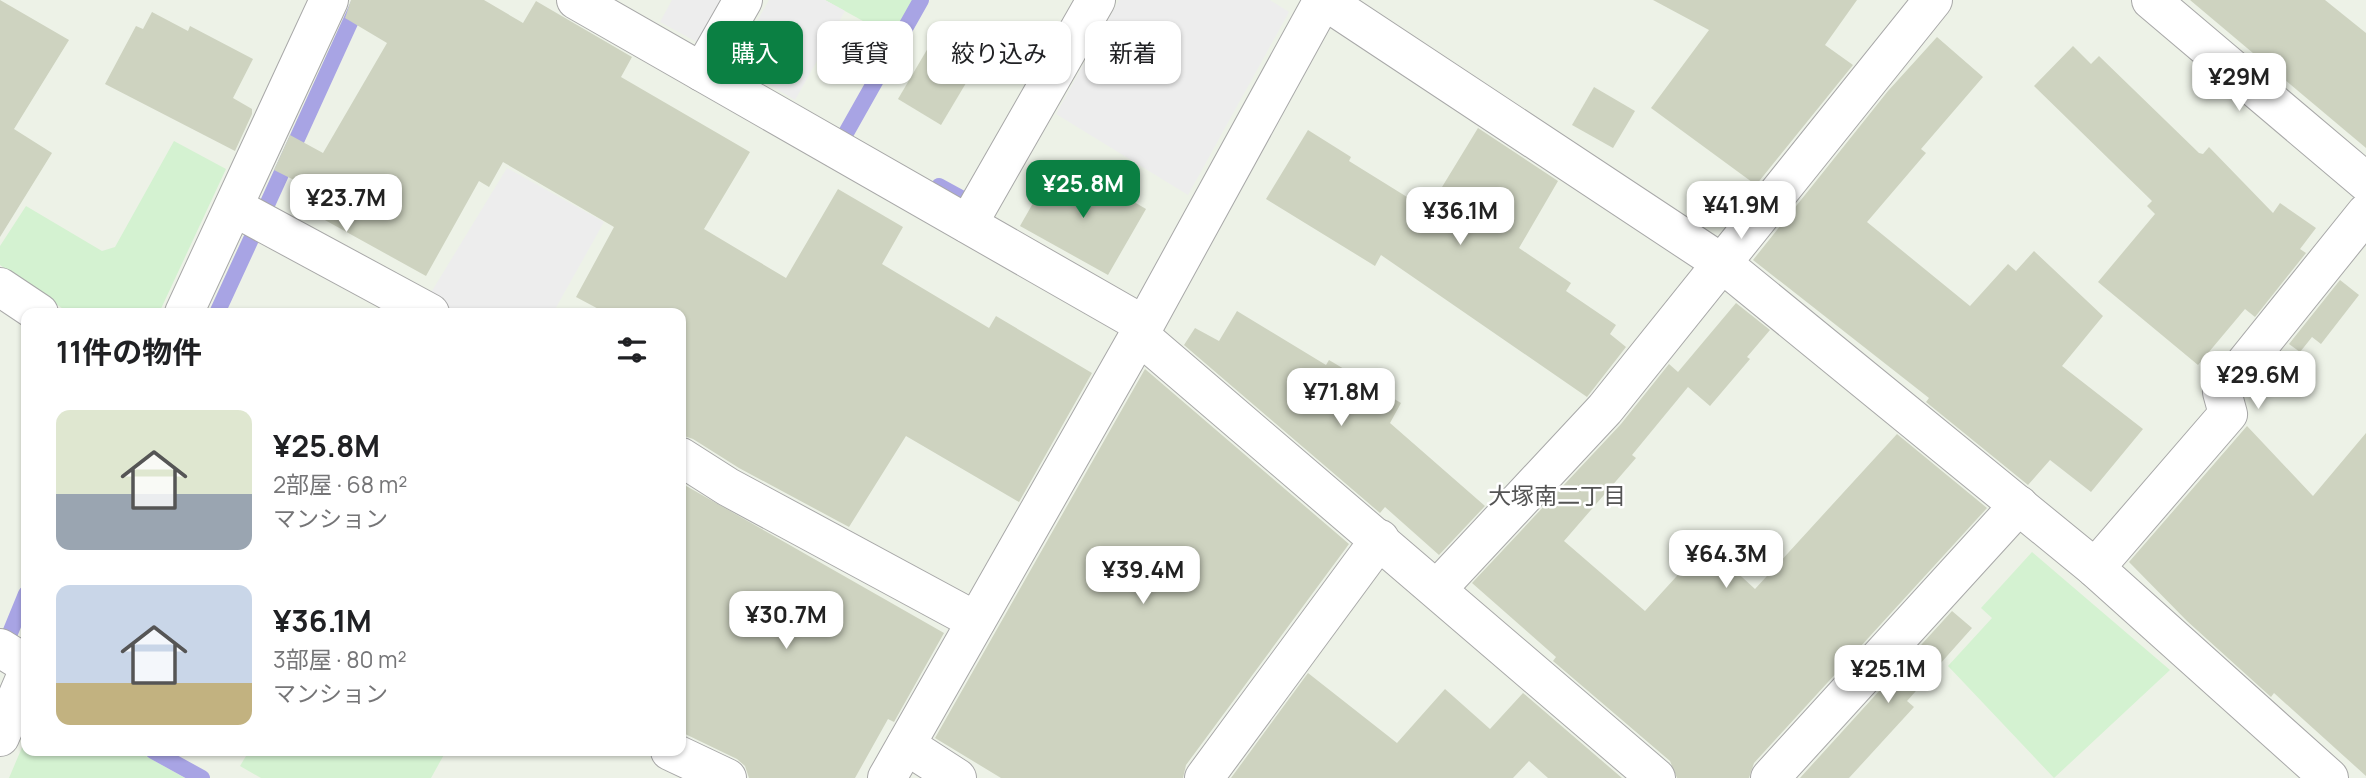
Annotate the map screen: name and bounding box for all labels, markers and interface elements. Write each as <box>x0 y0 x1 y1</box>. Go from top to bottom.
chip: 購入 <box>707 21 803 84</box>
chip: 賃貸 <box>817 21 913 84</box>
chip: 絞り込み <box>927 21 1071 84</box>
chip: 新着 <box>1085 21 1181 84</box>
pin: ¥29M <box>2198 54 2280 113</box>
text: ¥29M <box>2208 60 2270 92</box>
pin: ¥25.8M <box>1026 160 1140 220</box>
text: ¥25.8M <box>1042 167 1124 199</box>
pin: ¥23.7M <box>289 174 403 234</box>
text: ¥23.7M <box>306 181 386 213</box>
pin: ¥41.9M <box>1684 182 1798 241</box>
pin: ¥36.1M <box>1403 188 1517 247</box>
text: ¥41.9M <box>1703 188 1779 220</box>
text: ¥36.1M <box>1422 194 1498 226</box>
text: 11件の物件 <box>56 331 202 372</box>
icon: filters <box>613 331 651 369</box>
pin: ¥29.6M <box>2201 352 2315 411</box>
text: ¥29.6M <box>2217 358 2299 390</box>
pin: ¥71.8M <box>1284 368 1398 428</box>
text: ¥71.8M <box>1303 375 1379 407</box>
text: ¥25.8M <box>273 425 380 466</box>
icon: home <box>112 438 196 522</box>
text: 2部屋 · 68 m² <box>273 468 407 500</box>
district label: 大塚南二丁目 <box>1488 479 1626 511</box>
text: マンション <box>273 502 388 534</box>
pin: ¥64.3M <box>1669 530 1783 590</box>
text: ¥64.3M <box>1685 537 1767 569</box>
pin: ¥39.4M <box>1086 546 1200 606</box>
text: ¥39.4M <box>1102 553 1184 585</box>
pin: ¥30.7M <box>729 592 843 651</box>
text: ¥30.7M <box>745 598 827 630</box>
text: ¥36.1M <box>273 600 372 641</box>
icon: home <box>112 613 196 697</box>
text: 3部屋 · 80 m² <box>273 643 407 675</box>
pin: ¥25.1M <box>1831 646 1945 705</box>
text: ¥25.1M <box>1850 652 1926 684</box>
text: マンション <box>273 677 388 709</box>

